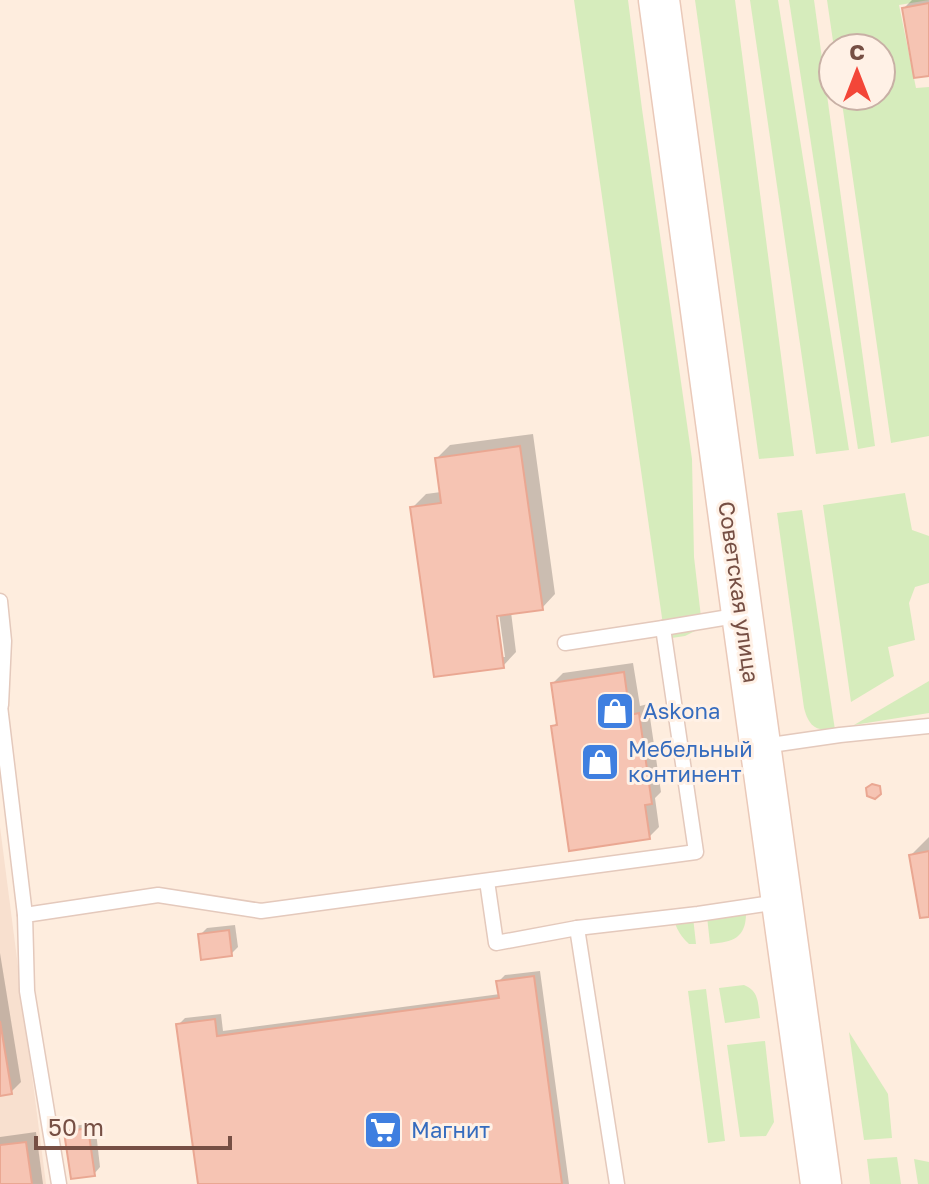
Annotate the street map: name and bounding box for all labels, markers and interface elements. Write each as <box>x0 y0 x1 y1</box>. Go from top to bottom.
north arrow <box>817 32 897 112</box>
text: С <box>849 38 865 65</box>
street label: Советская улица <box>713 499 766 684</box>
shop icon: Askona <box>594 690 636 732</box>
place label: Askona <box>643 697 720 724</box>
place label: Мебельный континент <box>628 735 753 787</box>
shop icon: Мебельный континент <box>579 741 621 783</box>
scale bar <box>36 1100 230 1150</box>
supermarket icon: Магнит <box>362 1109 404 1151</box>
text: 50 m <box>48 1112 104 1141</box>
place label: Магнит <box>411 1116 490 1143</box>

